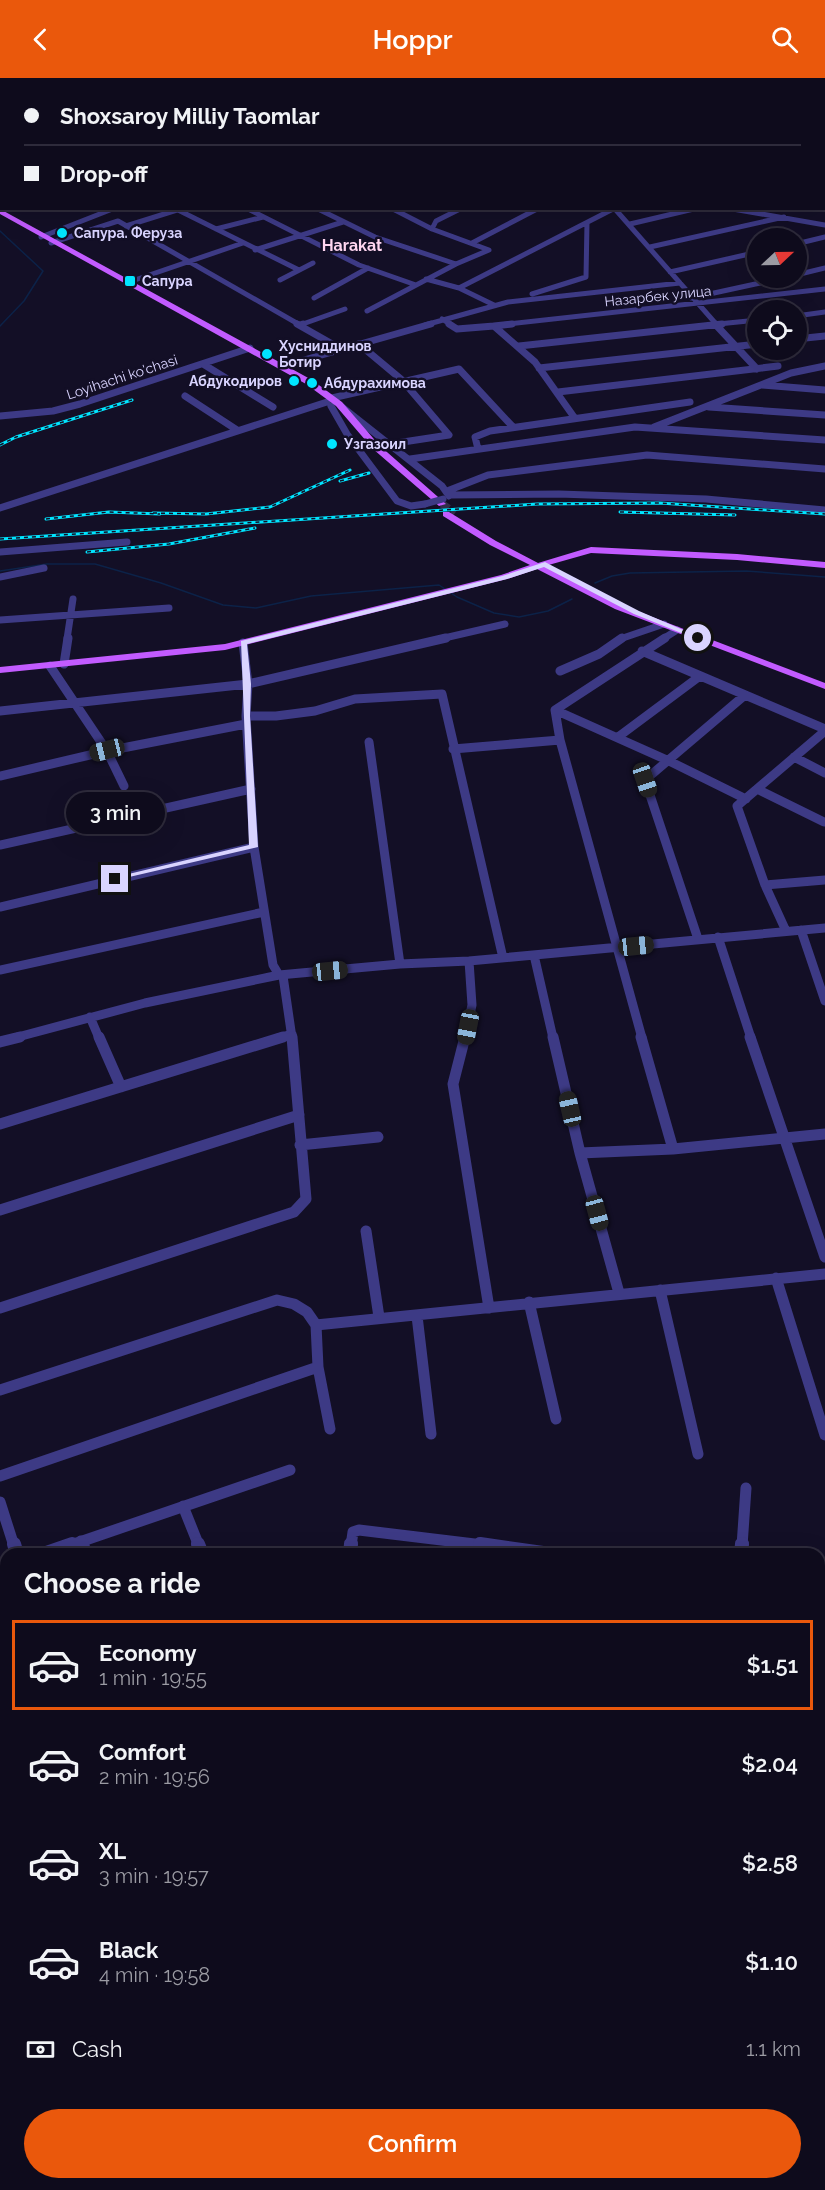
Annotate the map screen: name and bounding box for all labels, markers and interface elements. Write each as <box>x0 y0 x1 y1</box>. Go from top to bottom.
icon: back <box>24 23 57 56</box>
icon: search <box>768 23 801 56</box>
text: Hoppr <box>372 24 453 55</box>
text: Shoxsaroy Milliy Taomlar <box>60 103 319 129</box>
text: Drop-off <box>60 161 148 187</box>
place label: Сапура. Феруза <box>74 225 182 241</box>
marker: Сапура. Феруза <box>55 226 69 240</box>
north arrow <box>747 228 807 288</box>
map controls <box>747 228 807 360</box>
district label: Harakat <box>322 236 382 255</box>
place label: Сапура <box>142 273 193 289</box>
marker: Сапура <box>123 274 137 288</box>
street label: Назарбек улица <box>604 282 712 310</box>
button: locate <box>747 300 807 360</box>
place label: Хусниддинов Ботир <box>278 338 372 370</box>
marker: Хусниддинов Ботир <box>260 347 274 361</box>
street label: Loyihachi ko'chasi <box>65 352 179 402</box>
place label: Абдукодиров <box>189 373 282 389</box>
marker: Абдукодиров <box>287 374 301 388</box>
place label: Абдурахимова <box>324 375 426 391</box>
marker: Абдурахимова <box>305 376 319 390</box>
place label: Узгазоил <box>343 436 406 452</box>
marker: Узгазоил <box>325 437 339 451</box>
route start <box>684 624 711 651</box>
car <box>87 737 127 763</box>
car <box>631 760 659 800</box>
callout: 3 min <box>66 792 164 834</box>
text: 3 min <box>90 801 141 825</box>
route end <box>101 865 128 892</box>
car <box>617 935 655 957</box>
car <box>311 960 349 982</box>
car <box>456 1008 480 1046</box>
car <box>557 1089 583 1129</box>
car <box>584 1193 610 1233</box>
text: Choose a ride <box>24 1568 200 1599</box>
icon: car <box>27 1638 81 1692</box>
text: Economy <box>99 1640 197 1666</box>
text: $1.51 <box>747 1652 798 1678</box>
text: 1 min · 19:55 <box>99 1666 207 1690</box>
icon: car <box>27 1737 81 1791</box>
text: Comfort <box>99 1739 186 1765</box>
text: $2.04 <box>742 1751 798 1777</box>
text: 2 min · 19:56 <box>99 1765 210 1789</box>
icon: car <box>27 1836 81 1890</box>
text: XL <box>99 1838 126 1864</box>
text: $2.58 <box>742 1850 798 1876</box>
text: 3 min · 19:57 <box>99 1864 209 1888</box>
icon: car <box>27 1935 81 1989</box>
text: Black <box>99 1937 158 1963</box>
text: $1.10 <box>745 1949 798 1975</box>
text: 4 min · 19:58 <box>99 1963 210 1987</box>
icon: cash <box>24 2033 57 2066</box>
text: Cash <box>72 2036 123 2062</box>
text: 1.1 km <box>746 2037 801 2061</box>
button: Confirm <box>24 2109 801 2178</box>

